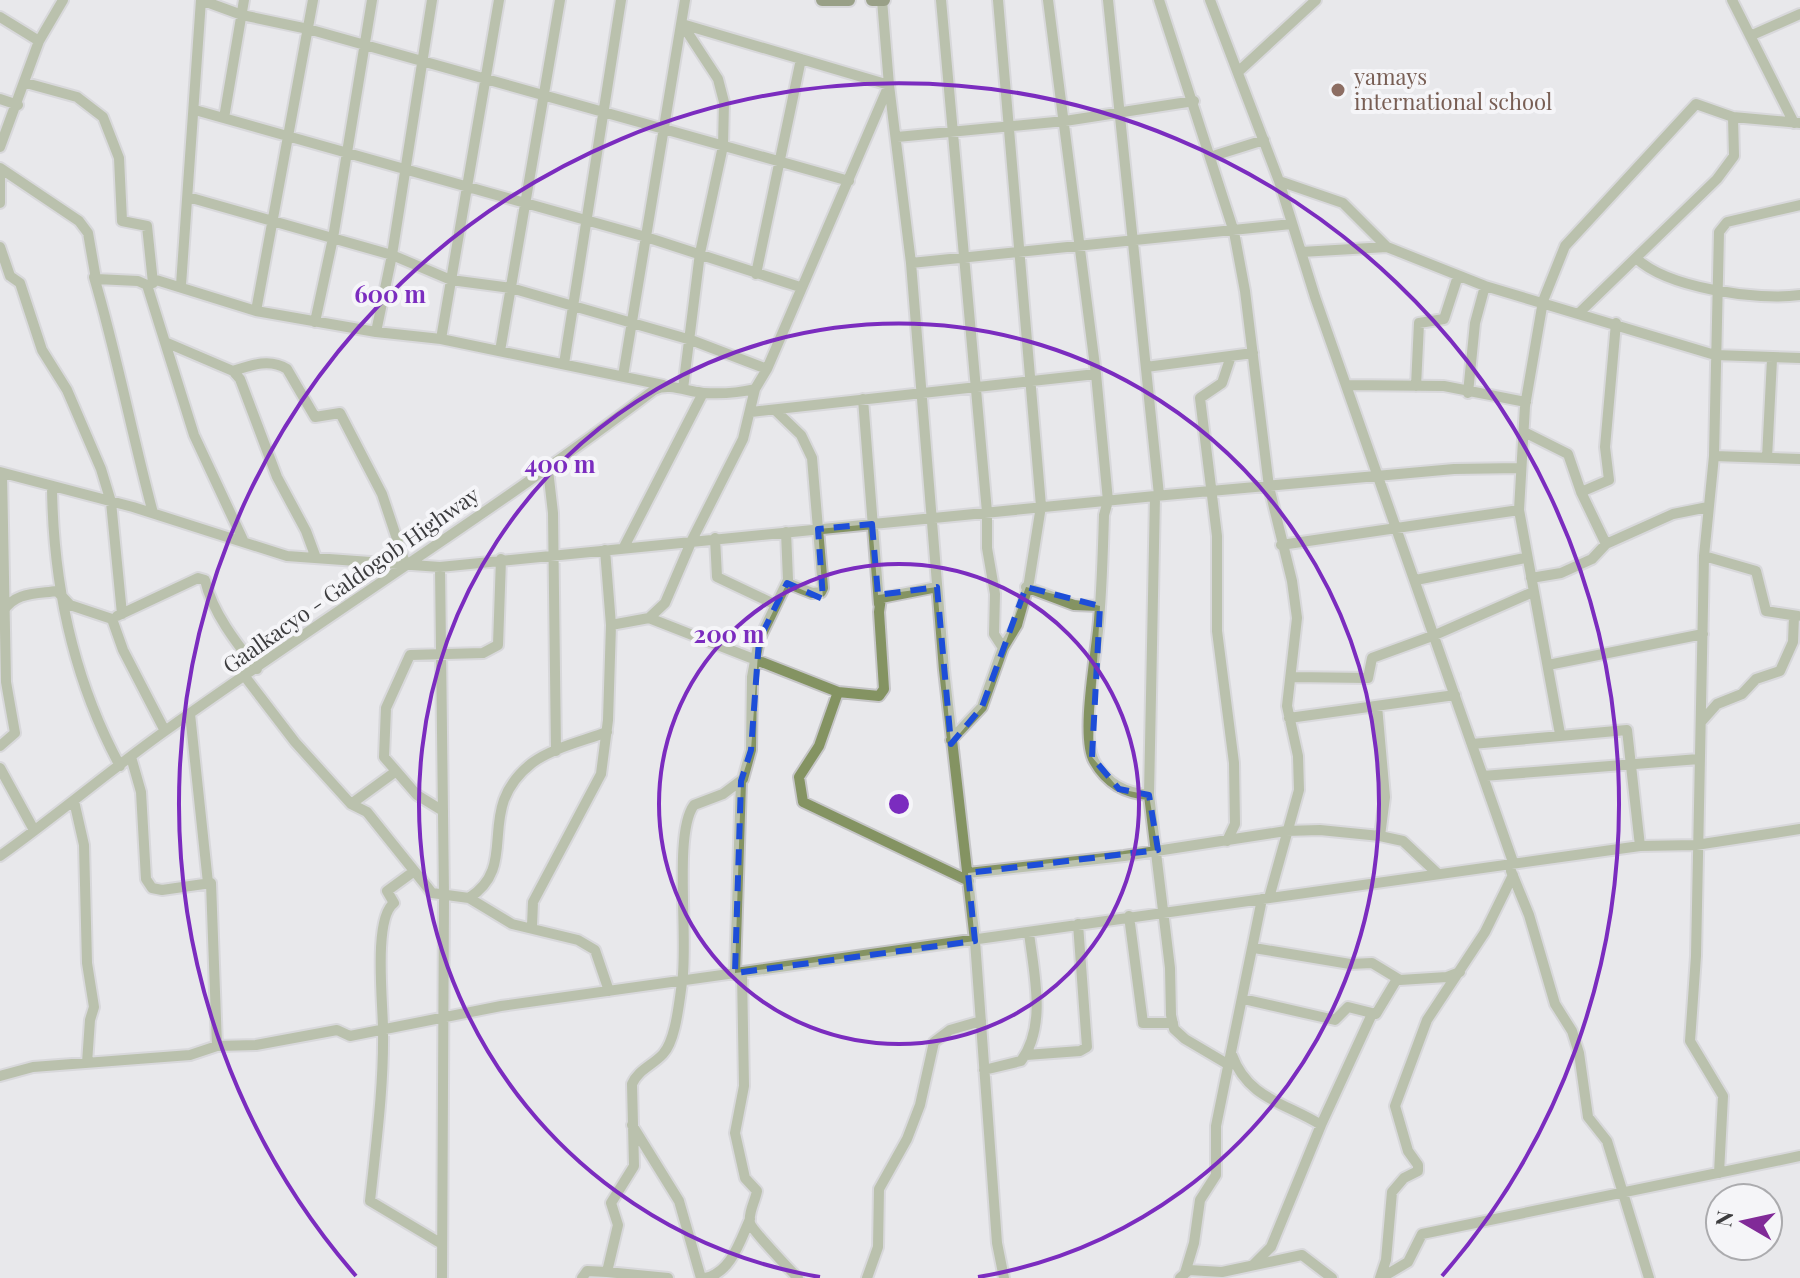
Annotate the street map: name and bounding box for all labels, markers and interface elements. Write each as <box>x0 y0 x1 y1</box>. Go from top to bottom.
place label: yamays international school <box>1353 61 1552 116</box>
marker: yamays international school <box>1329 81 1347 99</box>
text: 600 m <box>354 277 426 309</box>
text: 400 m <box>525 447 596 479</box>
street label: Gaalkacyo - Galdogob Highway <box>216 479 485 679</box>
text: 200 m <box>694 617 765 649</box>
centre of rings <box>885 790 913 818</box>
north arrow <box>1704 1182 1784 1262</box>
text: N <box>1707 1208 1739 1229</box>

